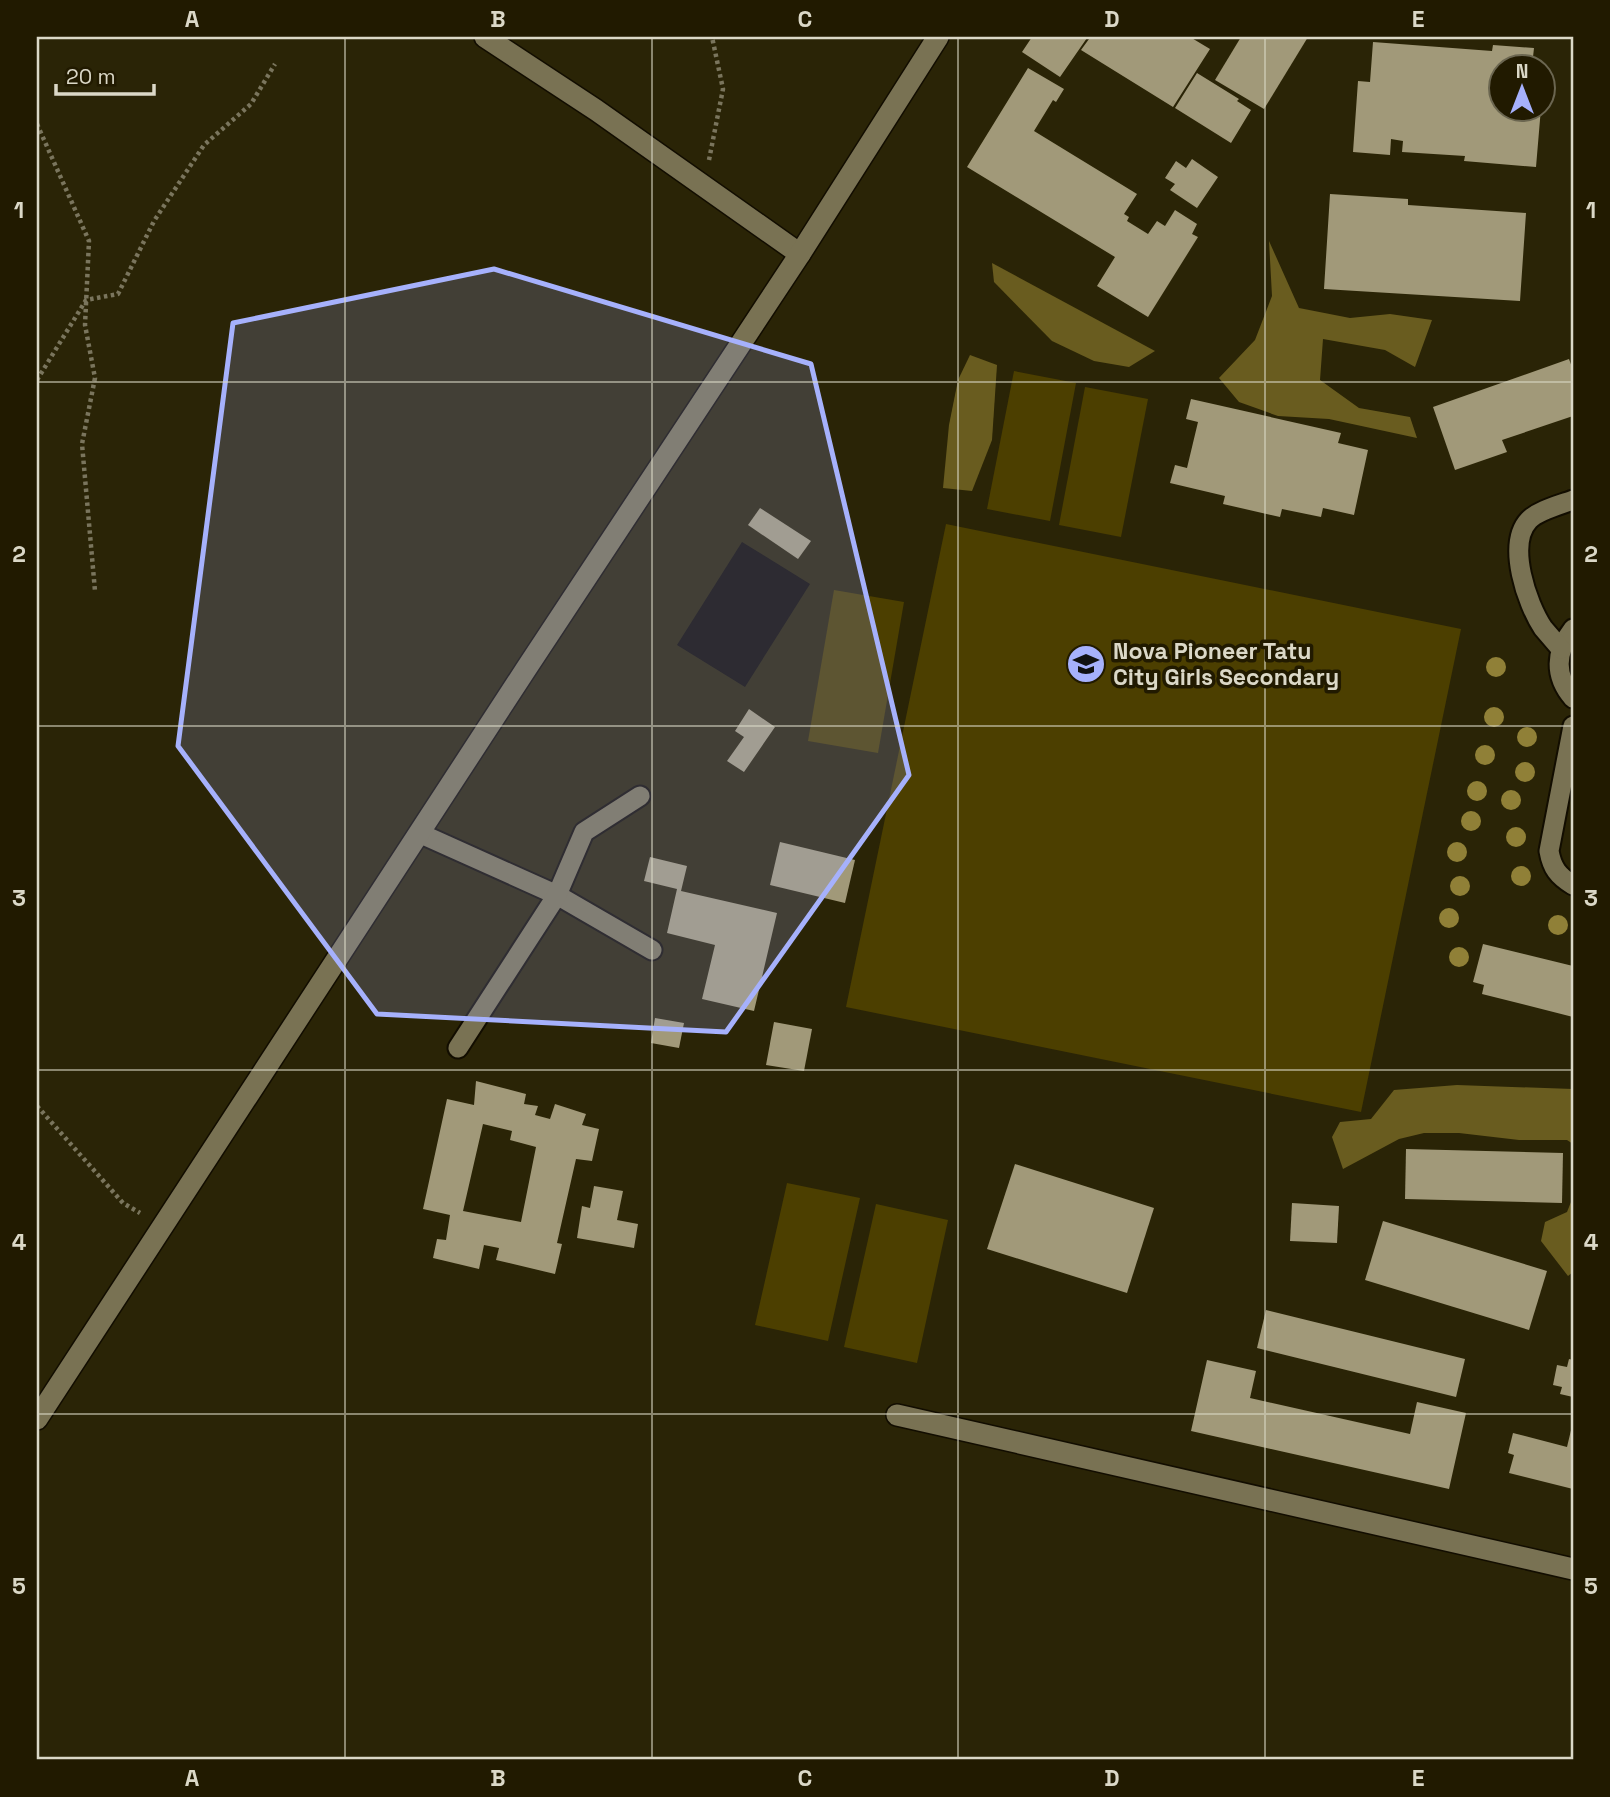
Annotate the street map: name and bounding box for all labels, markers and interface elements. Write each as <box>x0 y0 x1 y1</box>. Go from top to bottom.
text: A <box>185 4 200 34</box>
text: B <box>490 4 506 34</box>
text: C <box>798 4 812 34</box>
text: D <box>1104 4 1120 34</box>
text: E <box>1412 4 1424 34</box>
scale bar <box>56 52 154 96</box>
north arrow <box>1488 52 1558 122</box>
text: N <box>1516 59 1528 84</box>
text: 20 m <box>66 63 116 90</box>
text: 1 <box>14 195 24 225</box>
text: 1 <box>1586 195 1596 225</box>
text: 2 <box>12 539 26 569</box>
text: 2 <box>1584 539 1598 569</box>
place label: Nova Pioneer Tatu City Girls Secondary <box>1113 636 1339 692</box>
school or university icon: Nova Pioneer Tatu City Girls Secondary <box>1065 643 1107 685</box>
text: 3 <box>12 883 26 913</box>
text: 3 <box>1584 883 1598 913</box>
text: 4 <box>12 1227 27 1257</box>
text: 4 <box>1584 1227 1599 1257</box>
text: 5 <box>12 1571 26 1601</box>
text: 5 <box>1584 1571 1598 1601</box>
text: A <box>185 1763 200 1793</box>
text: B <box>490 1763 506 1793</box>
text: C <box>798 1763 812 1793</box>
text: D <box>1104 1763 1120 1793</box>
text: E <box>1412 1763 1424 1793</box>

